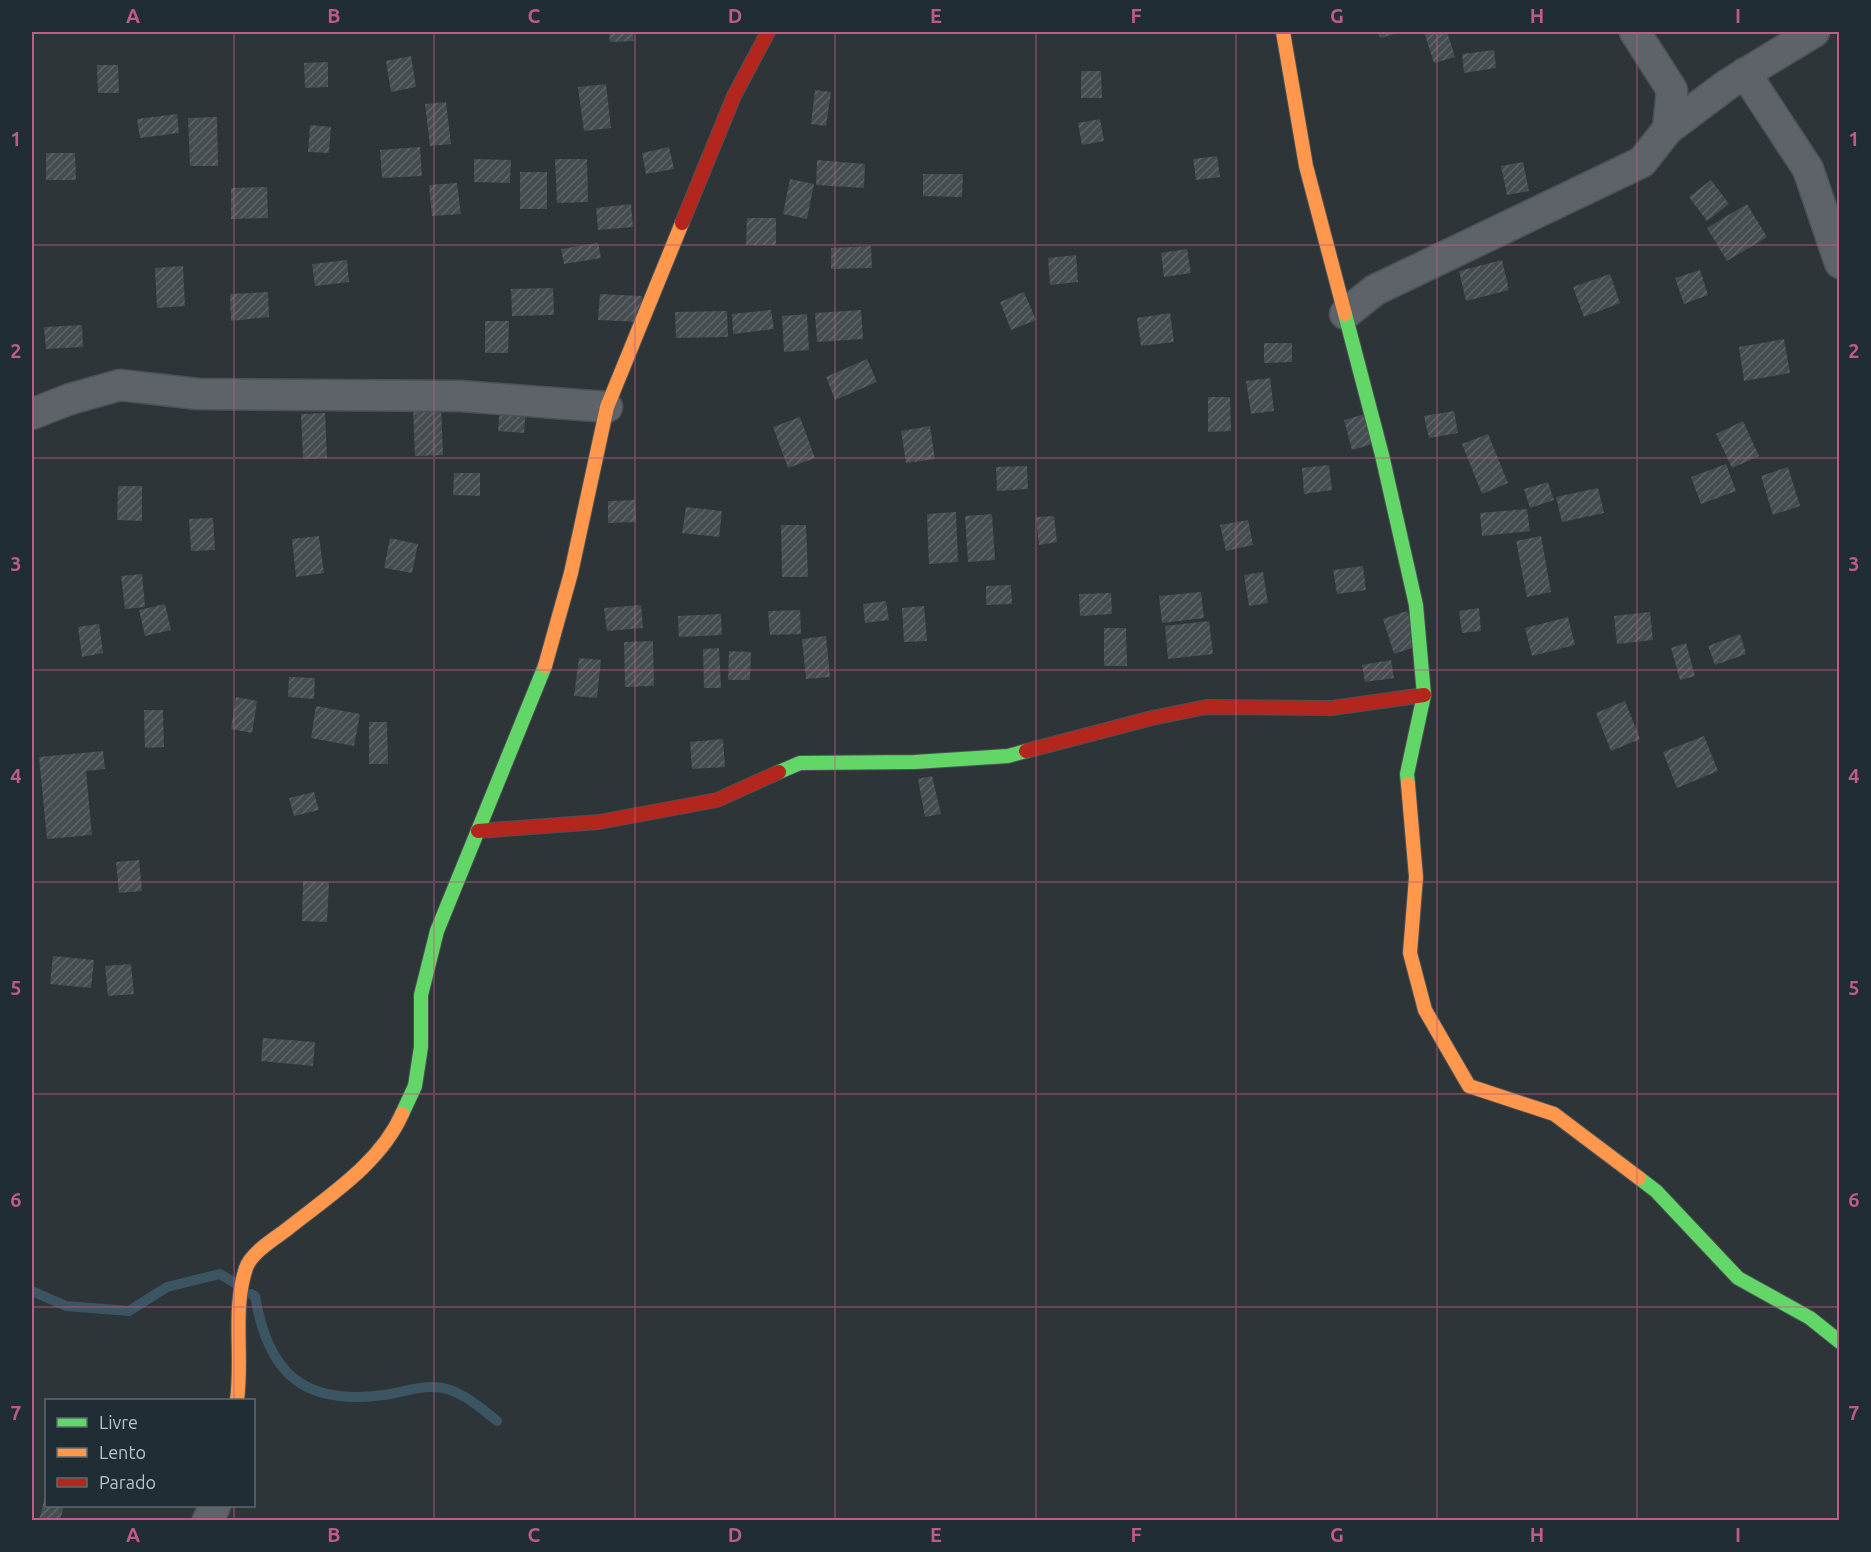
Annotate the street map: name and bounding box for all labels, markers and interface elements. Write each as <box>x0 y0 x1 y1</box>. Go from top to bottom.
text: A <box>126 4 140 27</box>
text: B <box>327 4 341 27</box>
text: C <box>528 4 541 27</box>
text: D <box>728 4 742 27</box>
text: E <box>930 4 942 27</box>
text: F <box>1130 4 1142 27</box>
text: G <box>1330 4 1344 27</box>
text: H <box>1530 4 1544 27</box>
text: I <box>1735 4 1741 27</box>
text: 1 <box>10 127 22 150</box>
text: 1 <box>1848 127 1860 150</box>
text: 2 <box>10 339 22 362</box>
text: 2 <box>1848 339 1860 362</box>
text: 3 <box>10 552 22 575</box>
text: 3 <box>1848 552 1860 575</box>
text: 4 <box>10 764 22 787</box>
text: 4 <box>1848 764 1860 787</box>
text: 5 <box>10 976 22 999</box>
text: 5 <box>1848 976 1860 999</box>
text: 6 <box>10 1188 22 1211</box>
text: 6 <box>1848 1188 1860 1211</box>
legend <box>45 1399 255 1507</box>
text: 7 <box>10 1401 22 1424</box>
text: 7 <box>1848 1401 1860 1424</box>
text: Livre <box>99 1412 138 1432</box>
text: Lento <box>99 1442 146 1462</box>
text: Parado <box>99 1472 156 1492</box>
text: A <box>126 1523 140 1546</box>
text: B <box>327 1523 341 1546</box>
text: C <box>528 1523 541 1546</box>
text: D <box>728 1523 742 1546</box>
text: E <box>930 1523 942 1546</box>
text: F <box>1130 1523 1142 1546</box>
text: G <box>1330 1523 1344 1546</box>
text: H <box>1530 1523 1544 1546</box>
text: I <box>1735 1523 1741 1546</box>

